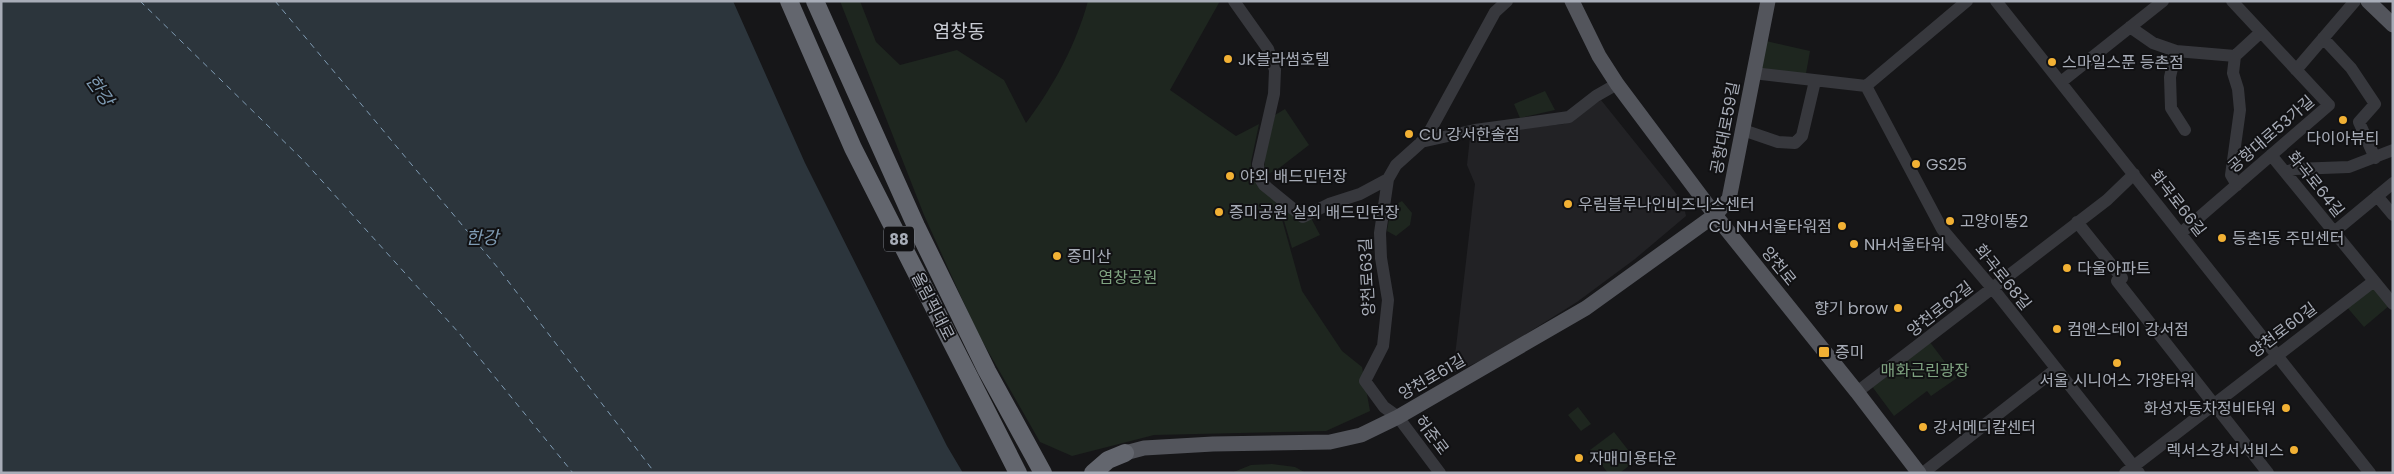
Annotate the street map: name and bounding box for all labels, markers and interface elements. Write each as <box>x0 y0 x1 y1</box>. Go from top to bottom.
district label: 염창동 <box>933 18 985 45</box>
place label: JK블라썸호텔 <box>1238 48 1330 71</box>
place label: 스마일스푼 등촌점 <box>2062 51 2184 74</box>
marker: JK블라썸호텔 <box>1222 53 1234 65</box>
marker: 스마일스푼 등촌점 <box>2046 56 2058 68</box>
water label: 한강 <box>80 69 121 113</box>
street label: 공항대로59길 <box>1705 80 1745 176</box>
street label: 공항대로53가길 <box>2223 90 2319 178</box>
marker: 다이아뷰티 <box>2337 114 2349 126</box>
place label: CU 강서한솔점 <box>1419 123 1520 146</box>
place label: 다이아뷰티 <box>2306 127 2380 150</box>
marker: CU 강서한솔점 <box>1403 128 1415 140</box>
street label: 화곡로64길 <box>2282 146 2350 222</box>
place label: GS25 <box>1926 153 1967 176</box>
marker: GS25 <box>1910 158 1922 170</box>
place label: 야외 배드민턴장 <box>1240 165 1348 188</box>
street label: 화곡로66길 <box>2145 165 2211 241</box>
marker: 야외 배드민턴장 <box>1224 170 1236 182</box>
place label: 우림블루나인비즈니스센터 <box>1578 193 1755 216</box>
marker: 우림블루나인비즈니스센터 <box>1562 198 1574 210</box>
place label: 증미공원 실외 배드민턴장 <box>1229 201 1400 224</box>
marker: 증미공원 실외 배드민턴장 <box>1213 206 1225 218</box>
place label: 고양이똥2 <box>1960 210 2028 233</box>
place label: CU NH서울타워점 <box>1709 215 1832 238</box>
marker: 고양이똥2 <box>1944 215 1956 227</box>
marker: CU NH서울타워점 <box>1836 220 1848 232</box>
water label: 한강 <box>465 225 501 250</box>
road number: 88 <box>884 226 914 252</box>
place label: 등촌1동 주민센터 <box>2232 227 2344 250</box>
marker: 등촌1동 주민센터 <box>2216 232 2228 244</box>
place label: NH서울타워 <box>1864 233 1945 256</box>
street label: 양천로63길 <box>1353 237 1381 317</box>
marker: NH서울타워 <box>1848 238 1860 250</box>
street label: 화곡로68길 <box>1969 239 2037 315</box>
street label: 양천로 <box>1756 242 1802 291</box>
place label: 증미산 <box>1067 245 1111 268</box>
marker: 증미산 <box>1051 250 1063 262</box>
place label: 다울아파트 <box>2077 257 2151 280</box>
marker: 다울아파트 <box>2061 262 2073 274</box>
park label: 염창공원 <box>1099 266 1157 289</box>
street label: 올림픽대로 <box>906 268 960 344</box>
street label: 양천로62길 <box>1902 276 1978 342</box>
place label: 향기 brow <box>1814 297 1888 320</box>
street label: 양천로60길 <box>2244 297 2322 363</box>
marker: 향기 brow <box>1892 302 1904 314</box>
place label: 컴앤스테이 강서점 <box>2067 318 2189 341</box>
marker: 컴앤스테이 강서점 <box>2051 323 2063 335</box>
place label: 증미 <box>1835 341 1864 364</box>
marker: 증미 <box>1817 345 1831 359</box>
street label: 양천로61길 <box>1394 348 1470 406</box>
marker: 서울 시니어스 가양타워 <box>2111 357 2123 369</box>
park label: 매화근린광장 <box>1881 359 1969 382</box>
place label: 서울 시니어스 가양타워 <box>2039 369 2195 392</box>
place label: 화성자동차정비타워 <box>2144 397 2276 420</box>
marker: 화성자동차정비타워 <box>2280 402 2292 414</box>
street label: 허준로 <box>1410 410 1455 460</box>
place label: 강서메디칼센터 <box>1933 416 2036 439</box>
marker: 강서메디칼센터 <box>1917 421 1929 433</box>
place label: 렉서스강서서비스 <box>2166 439 2284 462</box>
marker: 렉서스강서서비스 <box>2288 444 2300 456</box>
place label: 자매미용타운 <box>1589 447 1677 470</box>
marker: 자매미용타운 <box>1573 452 1585 464</box>

